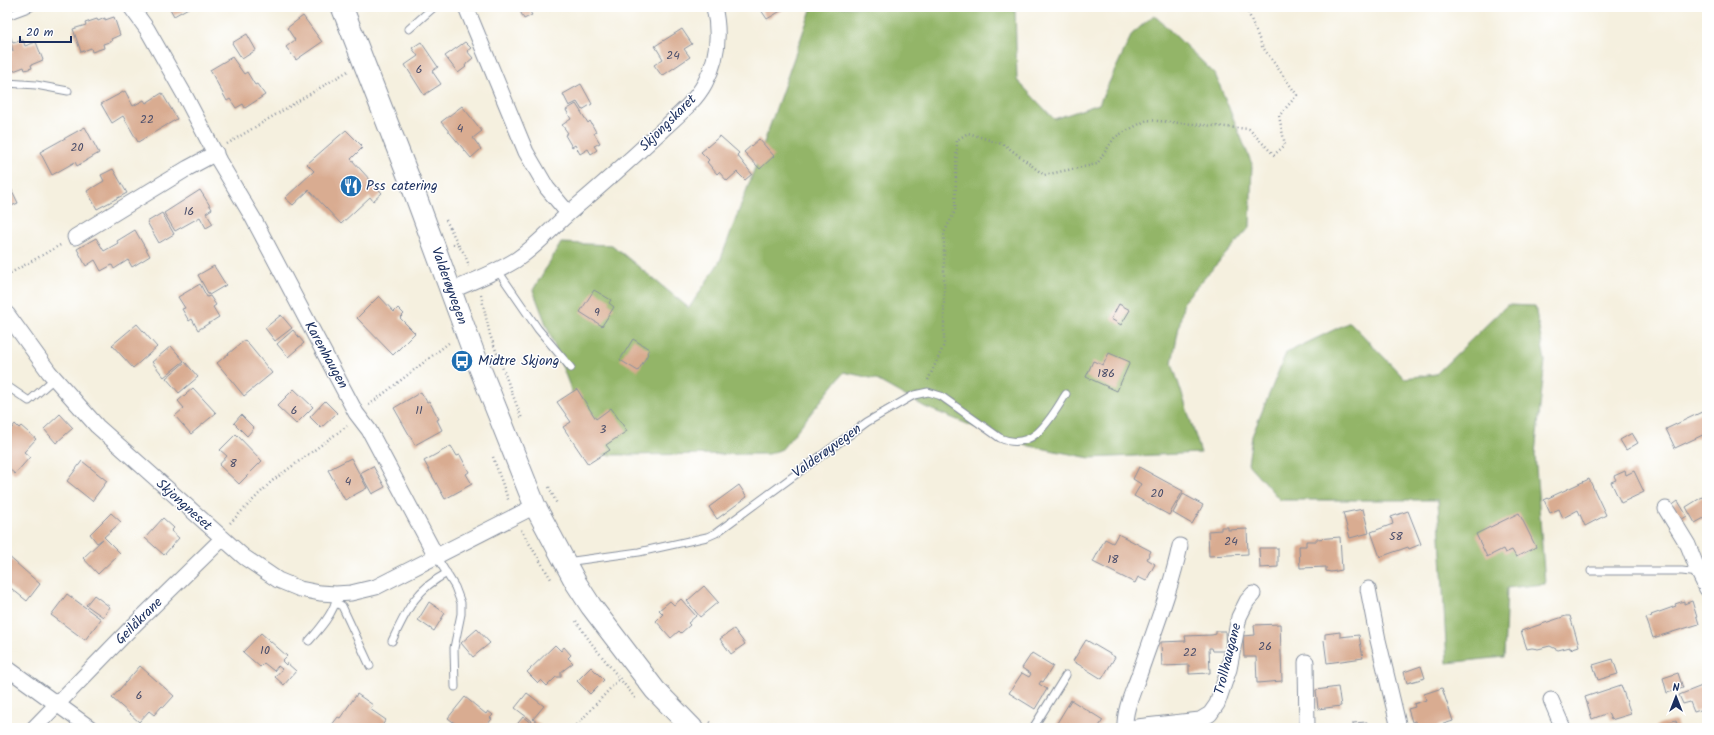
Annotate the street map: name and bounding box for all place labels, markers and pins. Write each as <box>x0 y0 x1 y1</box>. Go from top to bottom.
restaurant icon: Pss catering <box>338 173 364 199</box>
place label: Pss catering <box>366 175 438 197</box>
bus stop icon: Midtre Skjong <box>449 348 475 374</box>
place label: Midtre Skjong <box>478 350 559 372</box>

